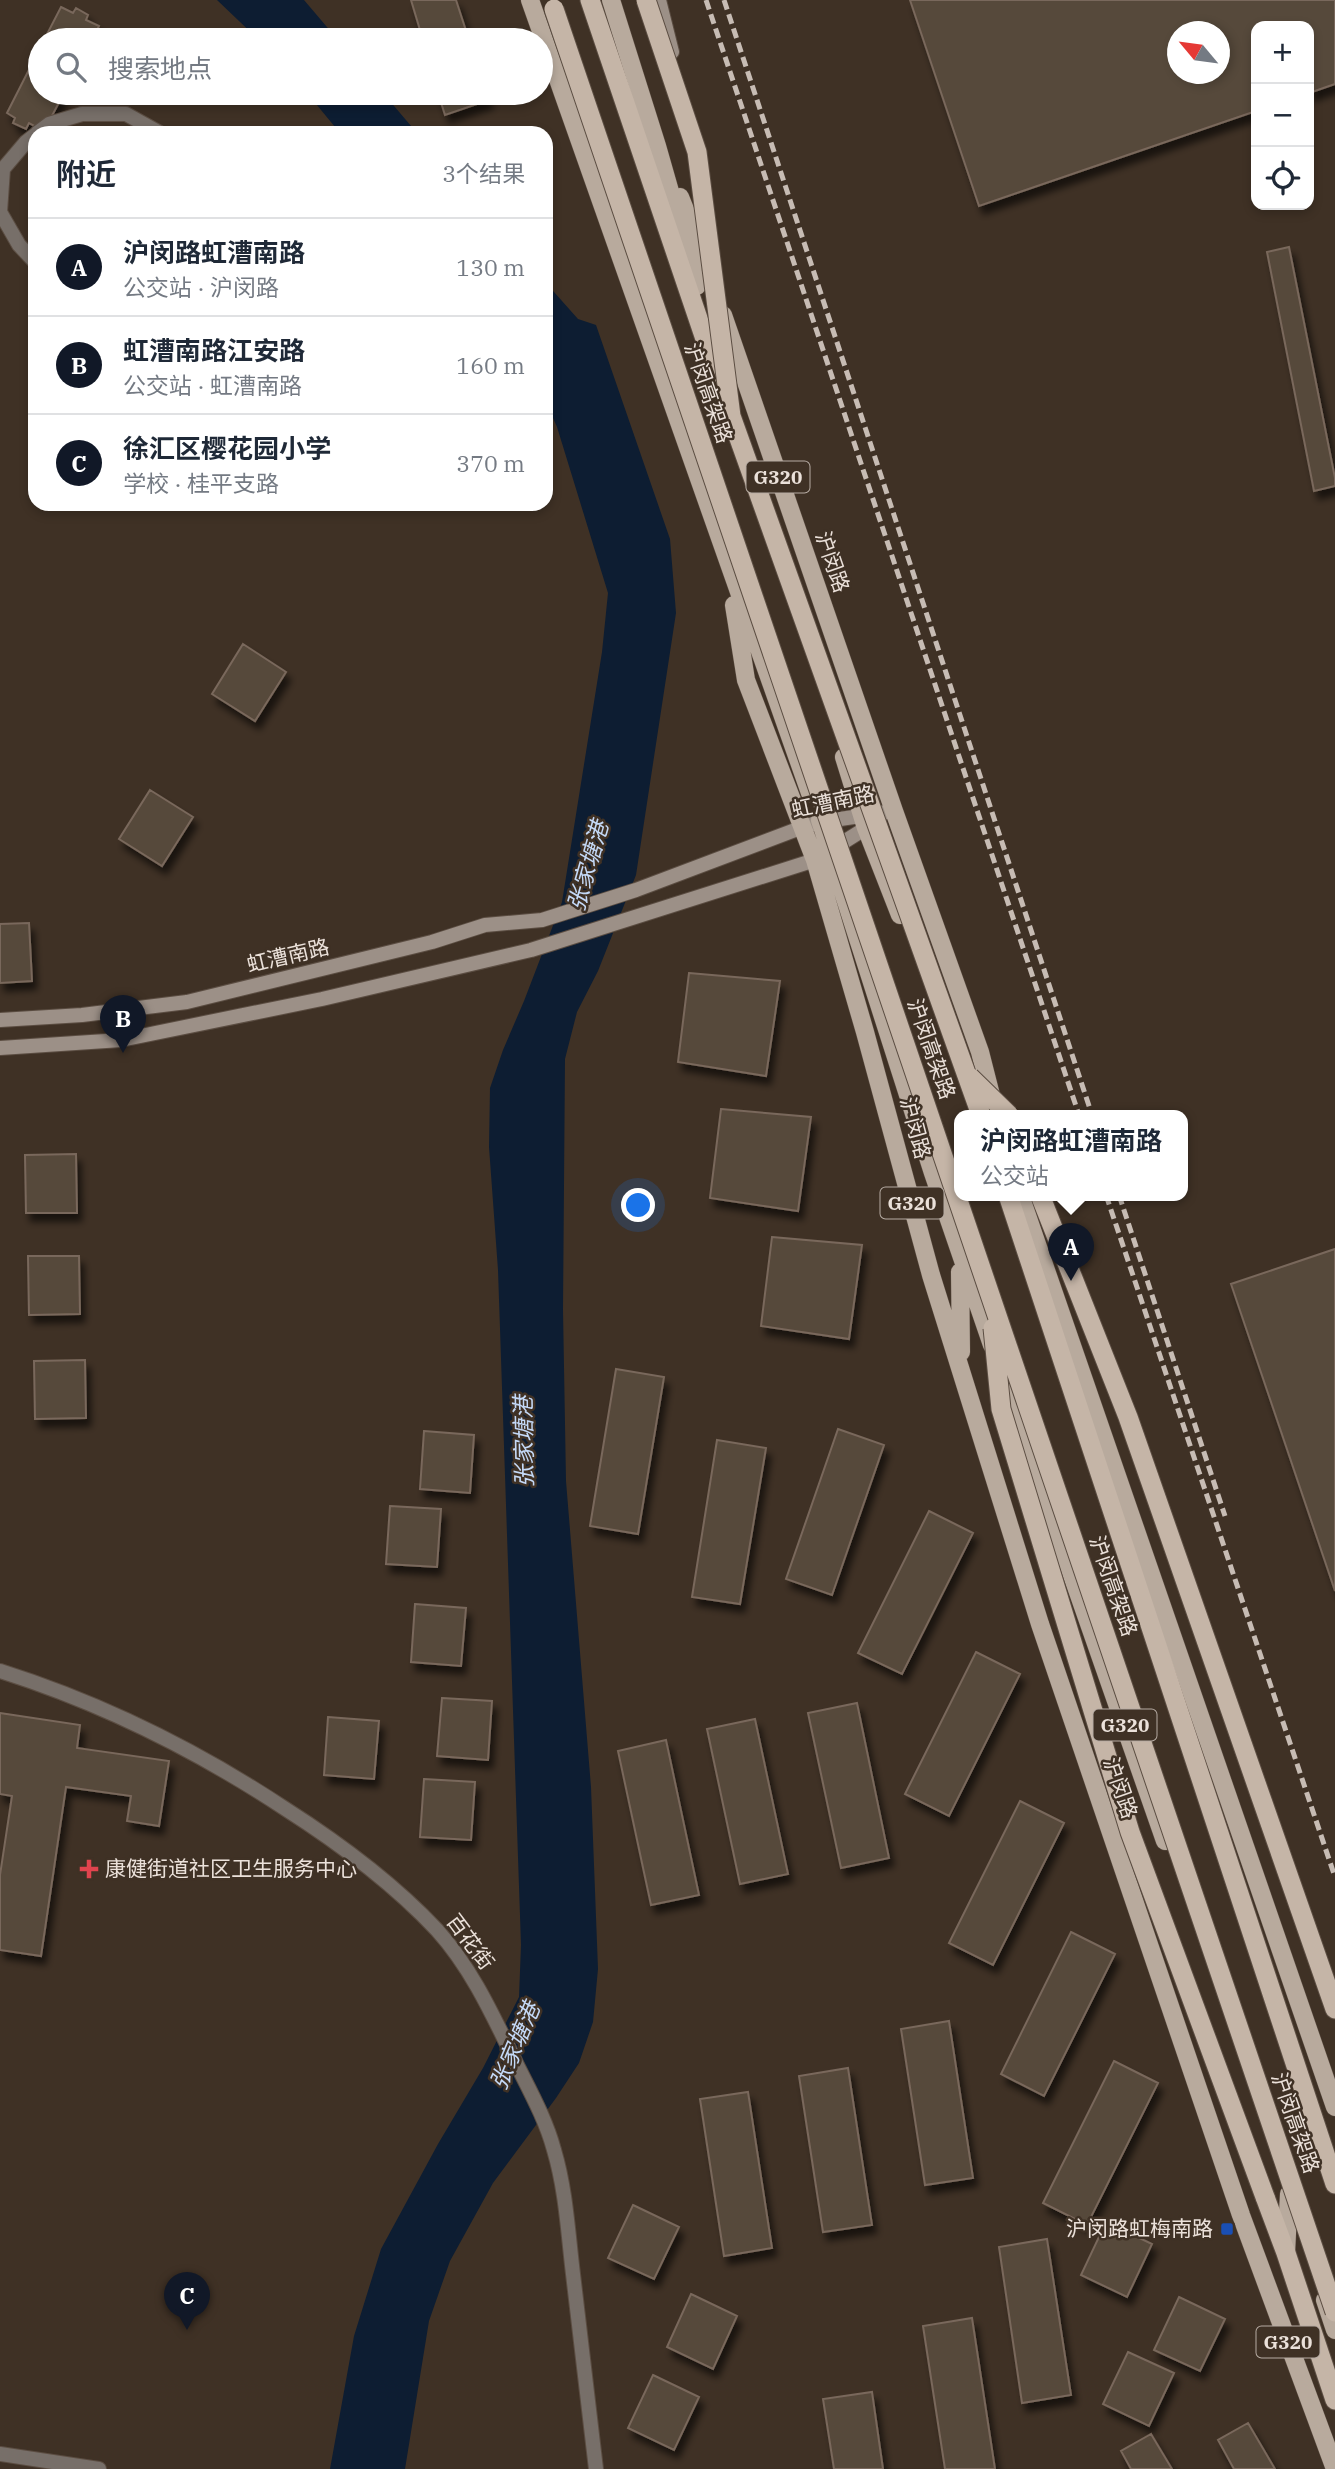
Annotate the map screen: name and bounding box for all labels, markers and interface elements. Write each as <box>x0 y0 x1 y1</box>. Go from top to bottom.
north arrow <box>1167 21 1230 84</box>
map controls <box>1251 21 1314 210</box>
button: + <box>1251 21 1314 84</box>
search box <box>28 28 553 105</box>
icon: search <box>52 48 90 86</box>
text: 搜索地点 <box>108 51 212 85</box>
button: − <box>1251 84 1314 147</box>
button: locate <box>1251 147 1314 210</box>
text: 附近 <box>56 154 116 193</box>
text: 3个结果 <box>442 158 525 188</box>
text: 沪闵路虹漕南路 <box>123 235 305 269</box>
text: A <box>71 252 87 282</box>
text: 130 m <box>456 252 525 282</box>
text: 公交站 · 沪闵路 <box>123 272 279 302</box>
text: 虹漕南路江安路 <box>123 333 305 367</box>
street label: 沪闵高架路 <box>679 338 739 447</box>
text: B <box>71 350 87 380</box>
text: 160 m <box>456 350 525 380</box>
text: 公交站 · 虹漕南路 <box>123 370 302 400</box>
text: 徐汇区樱花园小学 <box>123 431 331 465</box>
text: C <box>71 448 87 478</box>
text: 370 m <box>456 448 525 478</box>
road number: G320 <box>746 462 810 492</box>
text: 学校 · 桂平支路 <box>123 468 279 498</box>
street label: 沪闵路 <box>809 527 856 596</box>
street label: 虹漕南路 <box>789 779 877 823</box>
water label: 张家塘港 <box>560 814 615 914</box>
street label: 虹漕南路 <box>244 932 332 978</box>
street label: 沪闵高架路 <box>902 994 962 1103</box>
pin: B <box>100 995 146 1053</box>
street label: 沪闵路 <box>894 1094 938 1162</box>
popup <box>954 1110 1188 1201</box>
text: 沪闵路虹漕南路 <box>980 1123 1162 1157</box>
text: 公交站 <box>980 1160 1049 1190</box>
your location <box>621 1188 655 1222</box>
road number: G320 <box>880 1188 944 1218</box>
pin: A <box>1048 1223 1094 1281</box>
water label: 张家塘港 <box>507 1393 539 1488</box>
street label: 沪闵高架路 <box>1084 1531 1144 1640</box>
road number: G320 <box>1094 1709 1156 1740</box>
street label: 沪闵路 <box>1097 1753 1144 1822</box>
place label: 康健街道社区卫生服务中心 <box>105 1854 357 1882</box>
marker: 康健街道社区卫生服务中心 <box>79 1859 99 1879</box>
street label: 百花街 <box>441 1908 501 1975</box>
water label: 张家塘港 <box>482 1995 547 2094</box>
street label: 沪闵高架路 <box>1266 2068 1326 2177</box>
place label: 沪闵路虹梅南路 <box>1066 2214 1213 2242</box>
marker: 沪闵路虹梅南路 <box>1219 2221 1235 2237</box>
pin: C <box>164 2272 210 2330</box>
road number: G320 <box>1256 2326 1320 2358</box>

